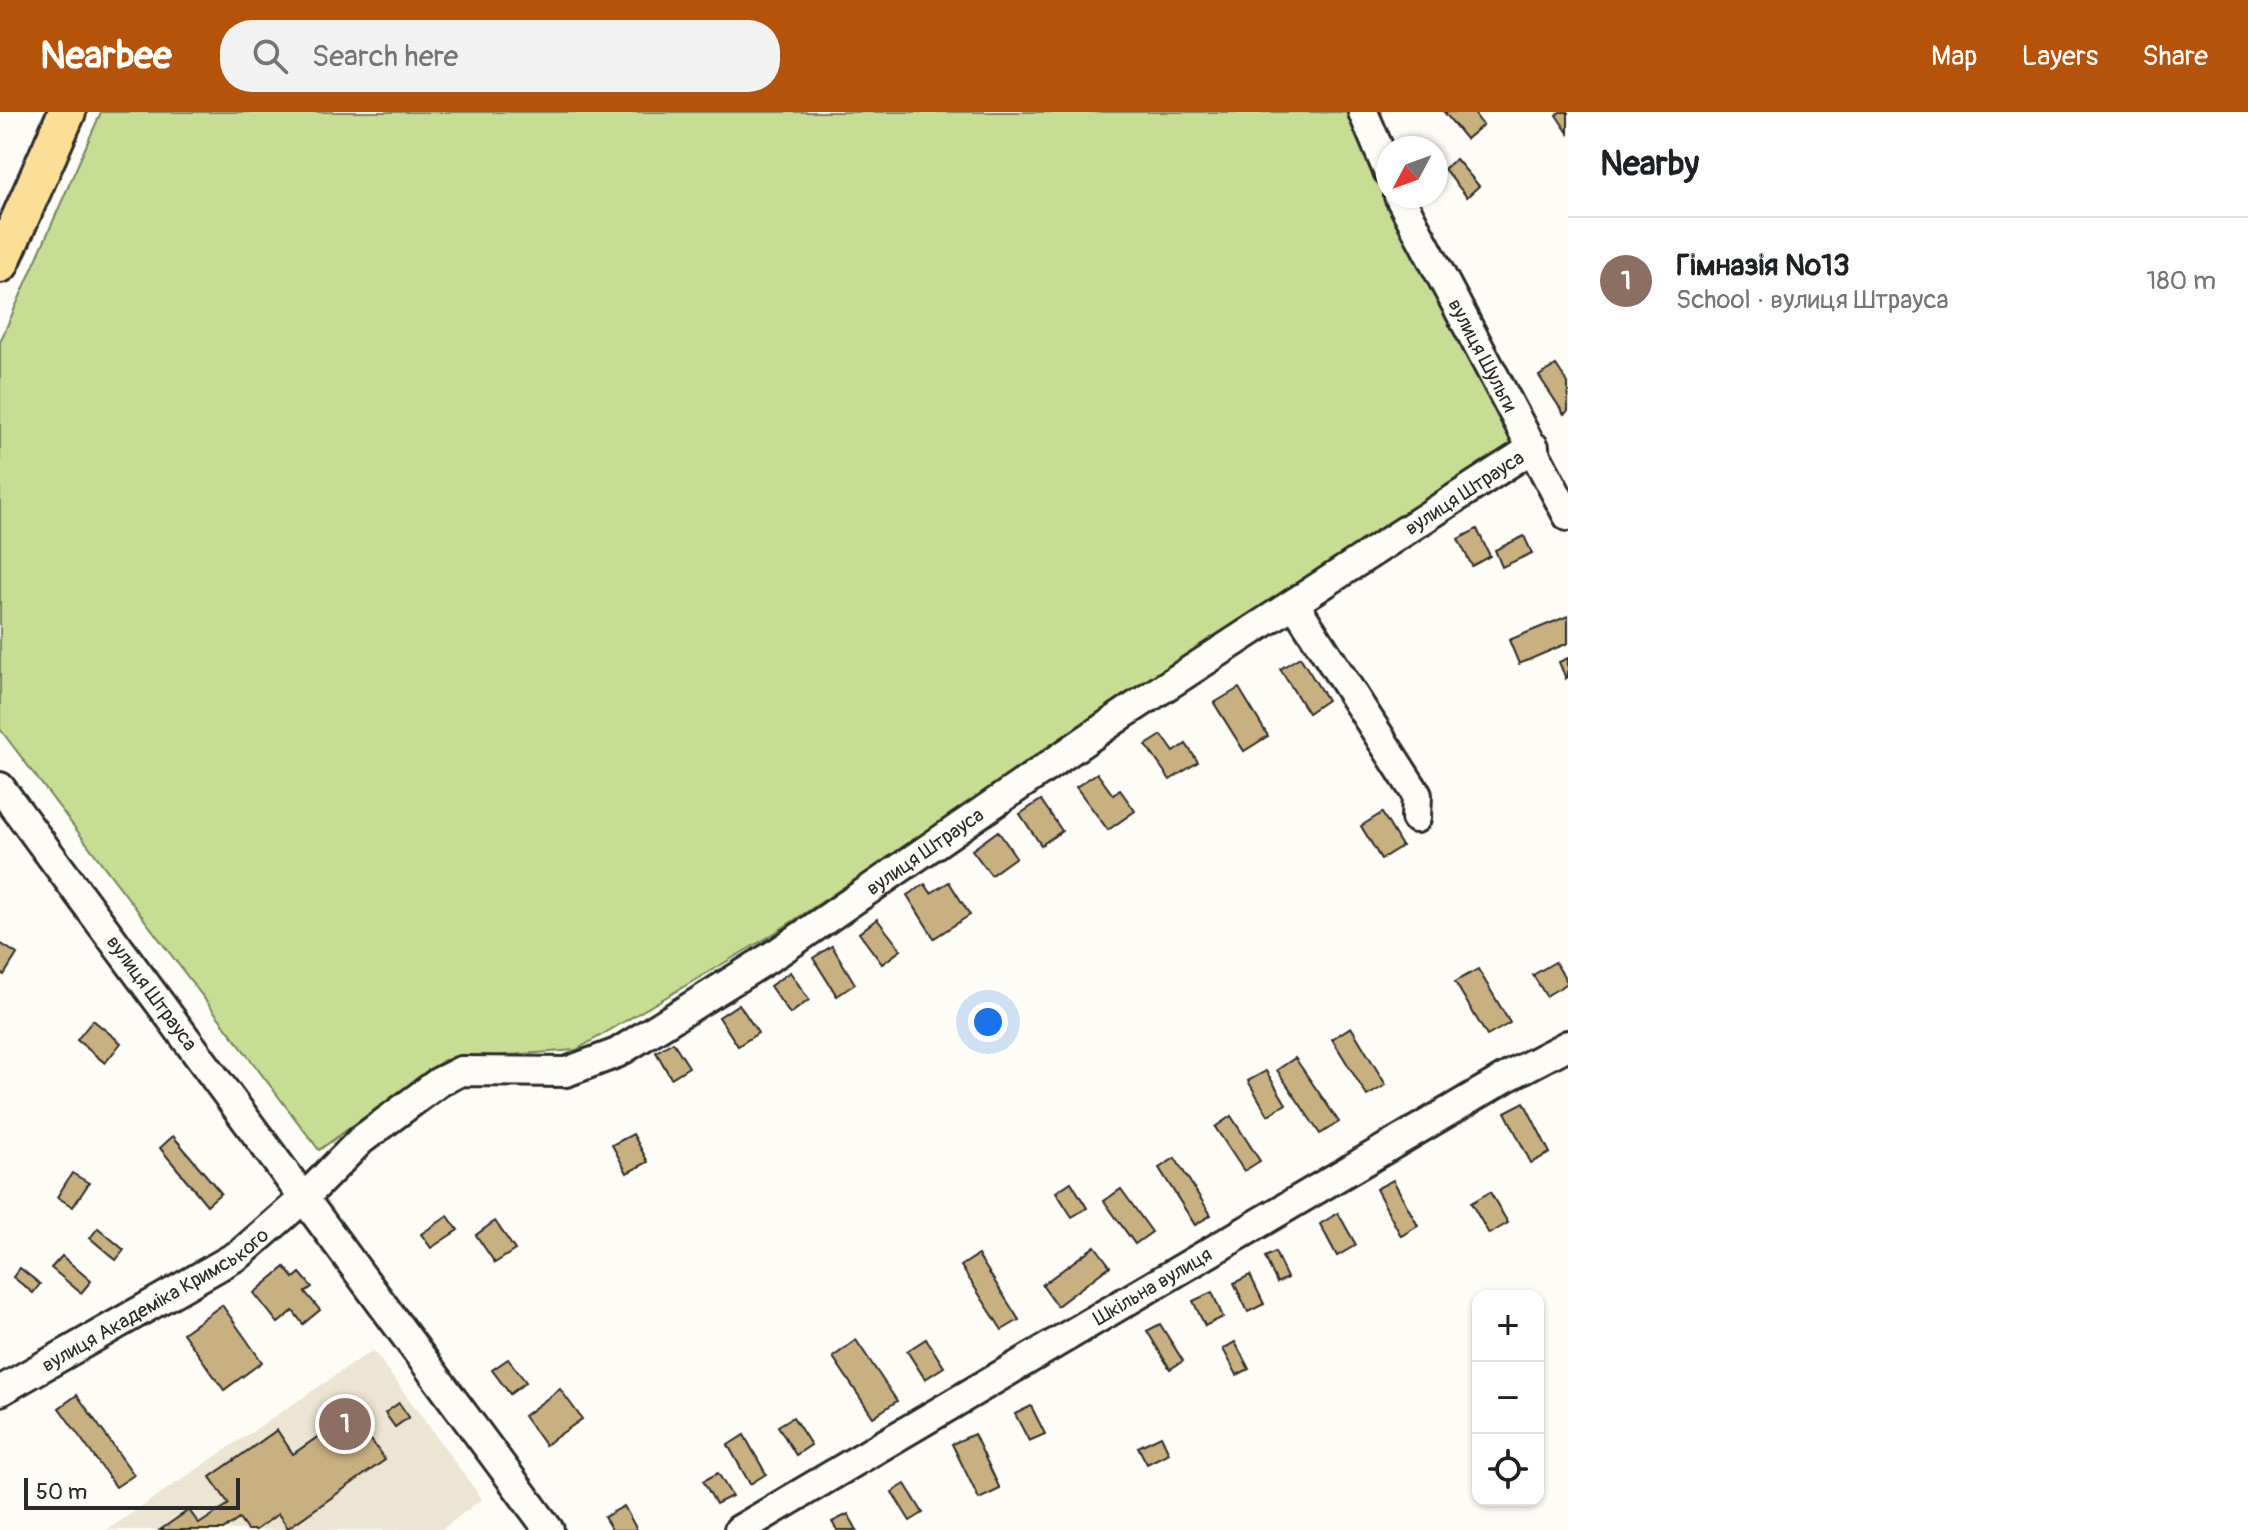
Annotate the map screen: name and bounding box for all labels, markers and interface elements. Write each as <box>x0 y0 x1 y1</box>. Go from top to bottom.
search box <box>220 20 780 92</box>
text: Nearbee <box>40 32 172 80</box>
icon: search <box>248 34 292 78</box>
text: Search here <box>312 38 458 75</box>
text: Map <box>1931 39 1977 74</box>
text: Layers <box>2021 39 2098 74</box>
text: Share <box>2142 39 2208 74</box>
north arrow <box>1376 136 1448 208</box>
text: Nearby <box>1600 143 1699 186</box>
text: Гімназія №13 <box>1676 247 1850 284</box>
text: 1 <box>1621 265 1631 297</box>
text: 180 m <box>2146 265 2216 297</box>
text: School · вулиця Штрауса <box>1676 284 1949 316</box>
street label: вулиця Шульги <box>1442 295 1523 416</box>
street label: вулиця Штрауса <box>1400 445 1529 541</box>
street label: вулиця Штрауса <box>861 802 989 901</box>
street label: вулиця Штрауса <box>101 931 203 1056</box>
your location <box>968 1002 1008 1042</box>
street label: вулиця Академіка Кримського <box>37 1223 274 1378</box>
street label: Шкільна вулиця <box>1089 1242 1216 1331</box>
map controls <box>1472 1290 1544 1506</box>
button: + <box>1472 1290 1544 1362</box>
button: − <box>1472 1362 1544 1434</box>
pin: 1 <box>319 1394 371 1454</box>
button: locate <box>1472 1434 1544 1506</box>
scale bar <box>24 1474 240 1510</box>
text: 50 m <box>36 1478 87 1506</box>

